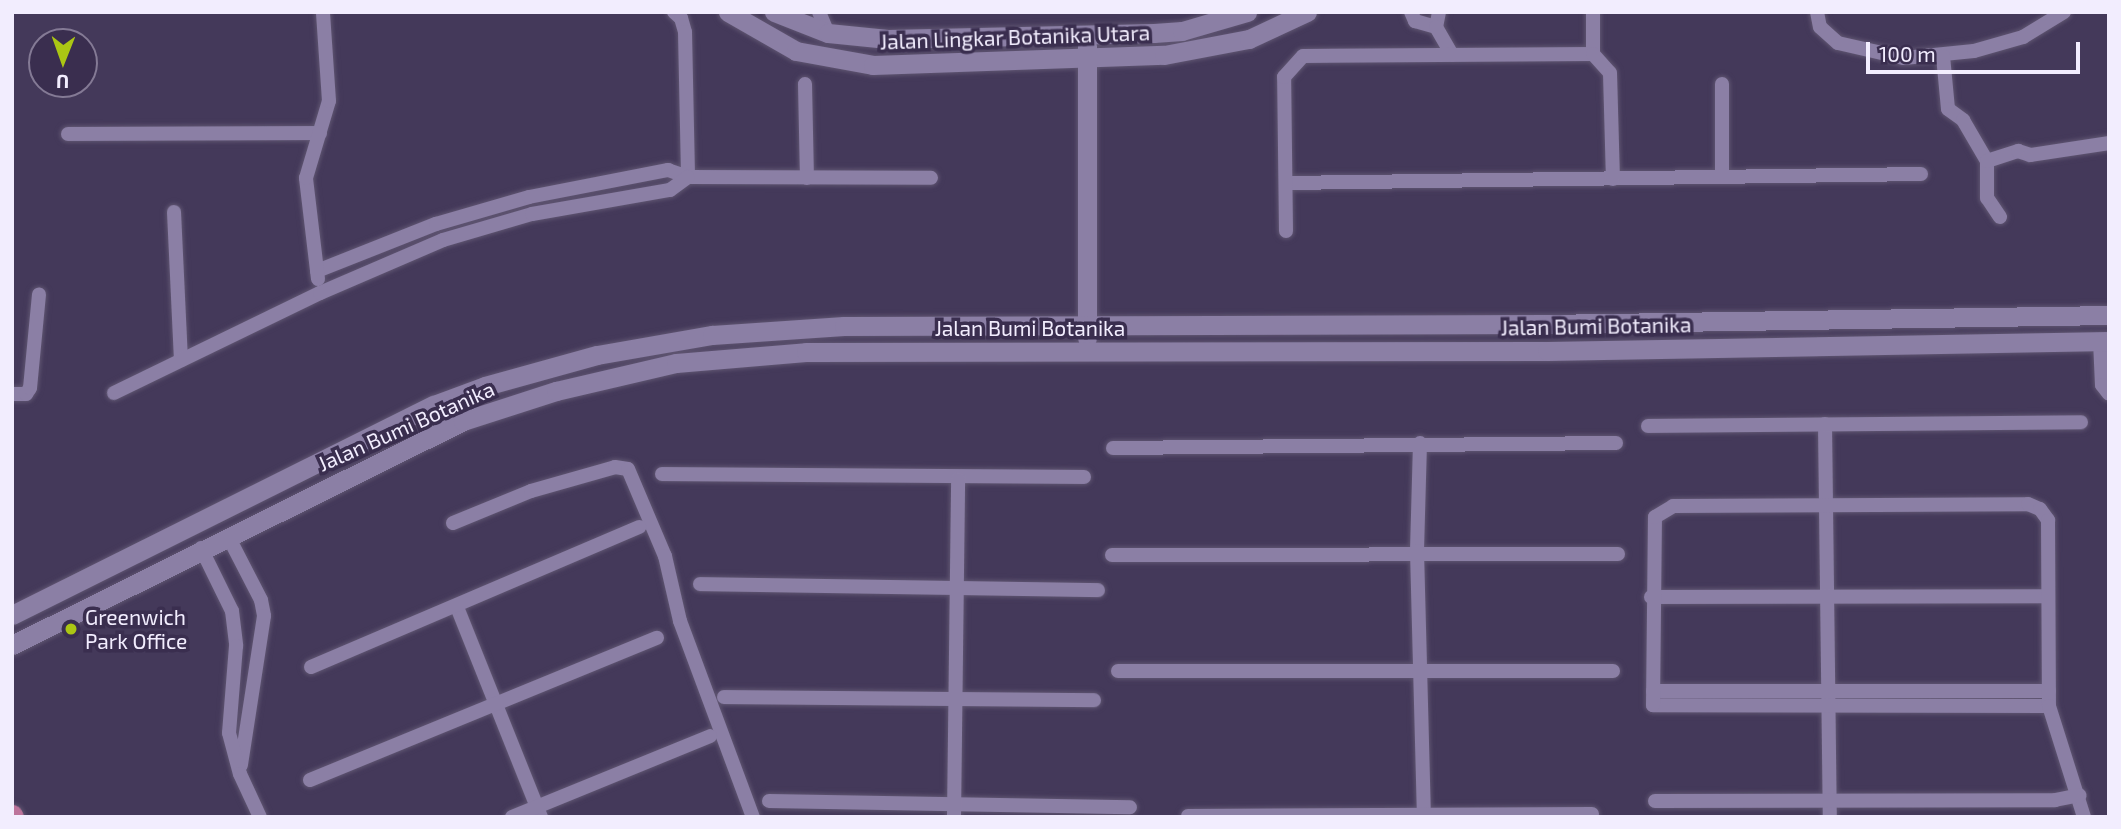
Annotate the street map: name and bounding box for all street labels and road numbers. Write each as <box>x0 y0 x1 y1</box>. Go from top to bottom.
street label: Jalan Lingkar Botanika Utara <box>879 20 1151 54</box>
street label: Jalan Bumi Botanika <box>1500 312 1692 340</box>
street label: Jalan Bumi Botanika <box>935 315 1125 341</box>
street label: Jalan Bumi Botanika <box>314 376 498 476</box>

